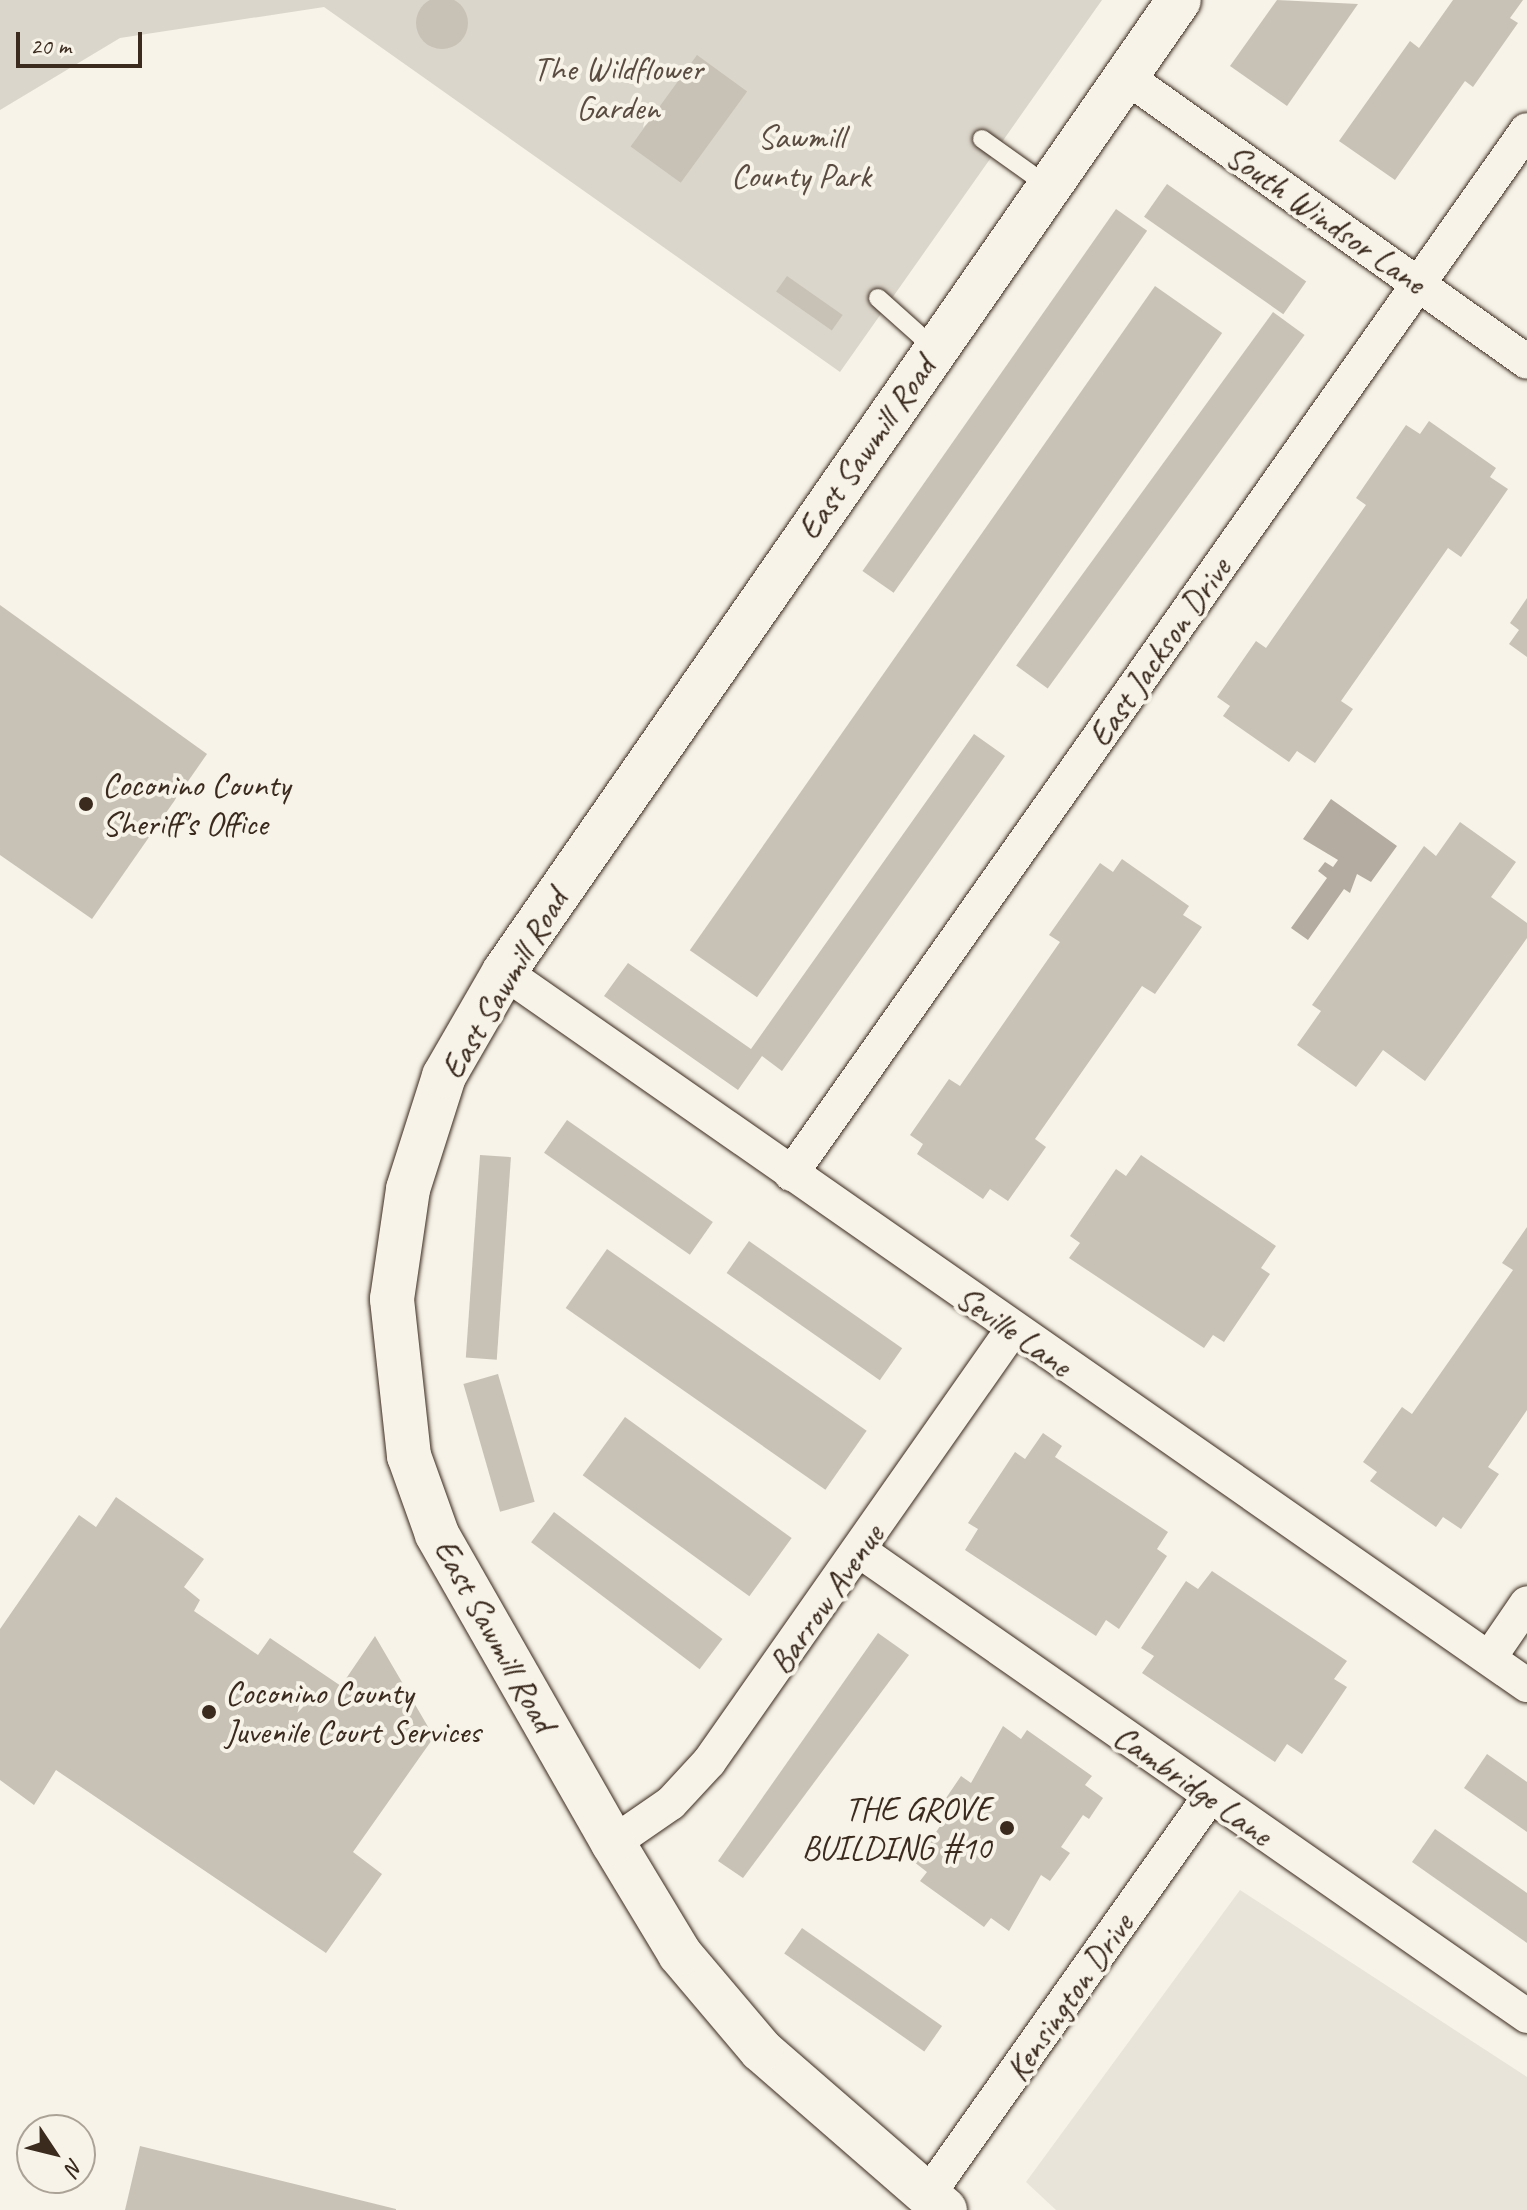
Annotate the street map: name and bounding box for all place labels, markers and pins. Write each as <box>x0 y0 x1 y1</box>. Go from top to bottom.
place label: Coconino County Sheriff's Office <box>102 764 290 844</box>
marker: Coconino County Sheriff's Office <box>77 795 95 813</box>
place label: Coconino County Juvenile Court Services <box>225 1672 481 1752</box>
marker: Coconino County Juvenile Court Services <box>200 1703 218 1721</box>
place label: THE GROVE BUILDING #10 <box>802 1788 991 1868</box>
marker: THE GROVE BUILDING #10 <box>998 1819 1016 1837</box>

